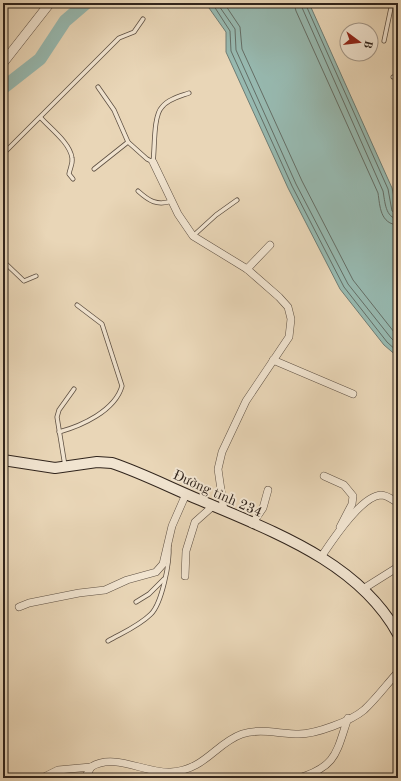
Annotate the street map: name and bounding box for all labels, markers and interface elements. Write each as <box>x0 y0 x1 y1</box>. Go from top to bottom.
north arrow <box>339 22 379 62</box>
text: B <box>361 39 374 50</box>
street label: Đường tỉnh 234 <box>171 468 264 520</box>

